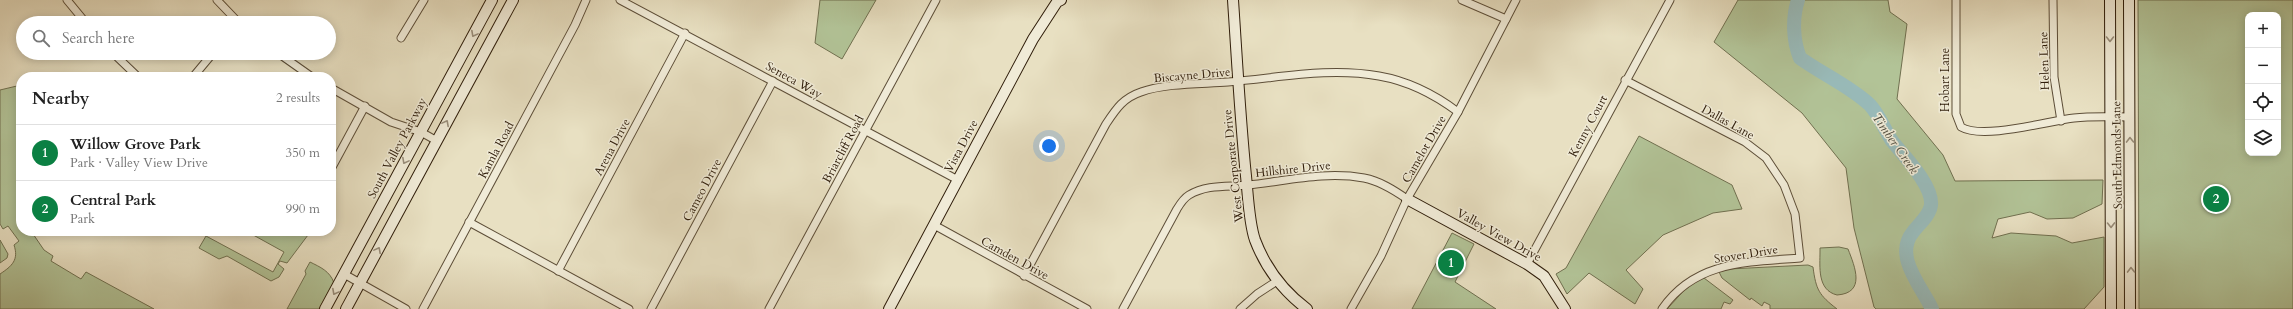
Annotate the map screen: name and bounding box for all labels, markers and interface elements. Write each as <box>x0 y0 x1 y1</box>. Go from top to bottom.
map controls <box>2245 12 2281 156</box>
button: + <box>2245 12 2281 48</box>
search box <box>16 16 336 60</box>
icon: search <box>30 27 52 49</box>
text: Search here <box>62 28 135 48</box>
one-way arrow <box>471 30 478 37</box>
street label: Helen Lane <box>2035 31 2053 91</box>
one-way arrow <box>2106 36 2114 42</box>
street label: Hobart Lane <box>1937 48 1953 112</box>
button: − <box>2245 48 2281 84</box>
street label: Seneca Way <box>763 58 826 102</box>
street label: Biscayne Drive <box>1153 64 1231 86</box>
button: locate <box>2245 84 2281 120</box>
text: Nearby <box>32 87 89 110</box>
text: 2 results <box>276 89 320 107</box>
street label: Kenny Court <box>1565 92 1611 160</box>
street label: South Valley Parkway <box>364 94 431 201</box>
street label: Dallas Lane <box>1699 101 1757 143</box>
street label: South Edmonds Lane <box>2108 101 2126 209</box>
street label: West Corporate Drive <box>1219 109 1247 224</box>
water label: Timber Creek <box>1868 110 1923 178</box>
street label: Briarcliff Road <box>819 112 868 186</box>
street label: Camelot Drive <box>1398 112 1450 186</box>
street label: Arena Drive <box>590 116 634 178</box>
street label: Vista Drive <box>940 117 982 175</box>
street label: Kamla Road <box>474 118 518 181</box>
one-way arrow <box>442 120 449 127</box>
button: layers <box>2245 120 2281 156</box>
text: Willow Grove Park <box>70 134 201 154</box>
your location <box>1039 136 1059 156</box>
one-way arrow <box>2126 137 2134 143</box>
text: 1 <box>42 144 48 162</box>
text: 350 m <box>286 144 320 162</box>
text: Park · Valley View Drive <box>70 154 208 172</box>
street label: Cameo Drive <box>679 156 725 224</box>
one-way arrow <box>403 157 410 164</box>
street label: Hillshire Drive <box>1255 157 1331 181</box>
pin: 2 <box>2203 184 2229 214</box>
text: Central Park <box>70 190 156 210</box>
text: 2 <box>42 200 48 218</box>
text: 990 m <box>286 200 320 218</box>
street label: Valley View Drive <box>1454 205 1544 265</box>
text: Park <box>70 210 95 228</box>
one-way arrow <box>2107 222 2115 228</box>
street label: Camden Drive <box>978 233 1052 283</box>
street label: Stover Drive <box>1713 241 1779 267</box>
one-way arrow <box>373 246 381 254</box>
pin: 1 <box>1438 248 1464 278</box>
one-way arrow <box>2127 267 2135 273</box>
one-way arrow <box>332 287 339 295</box>

